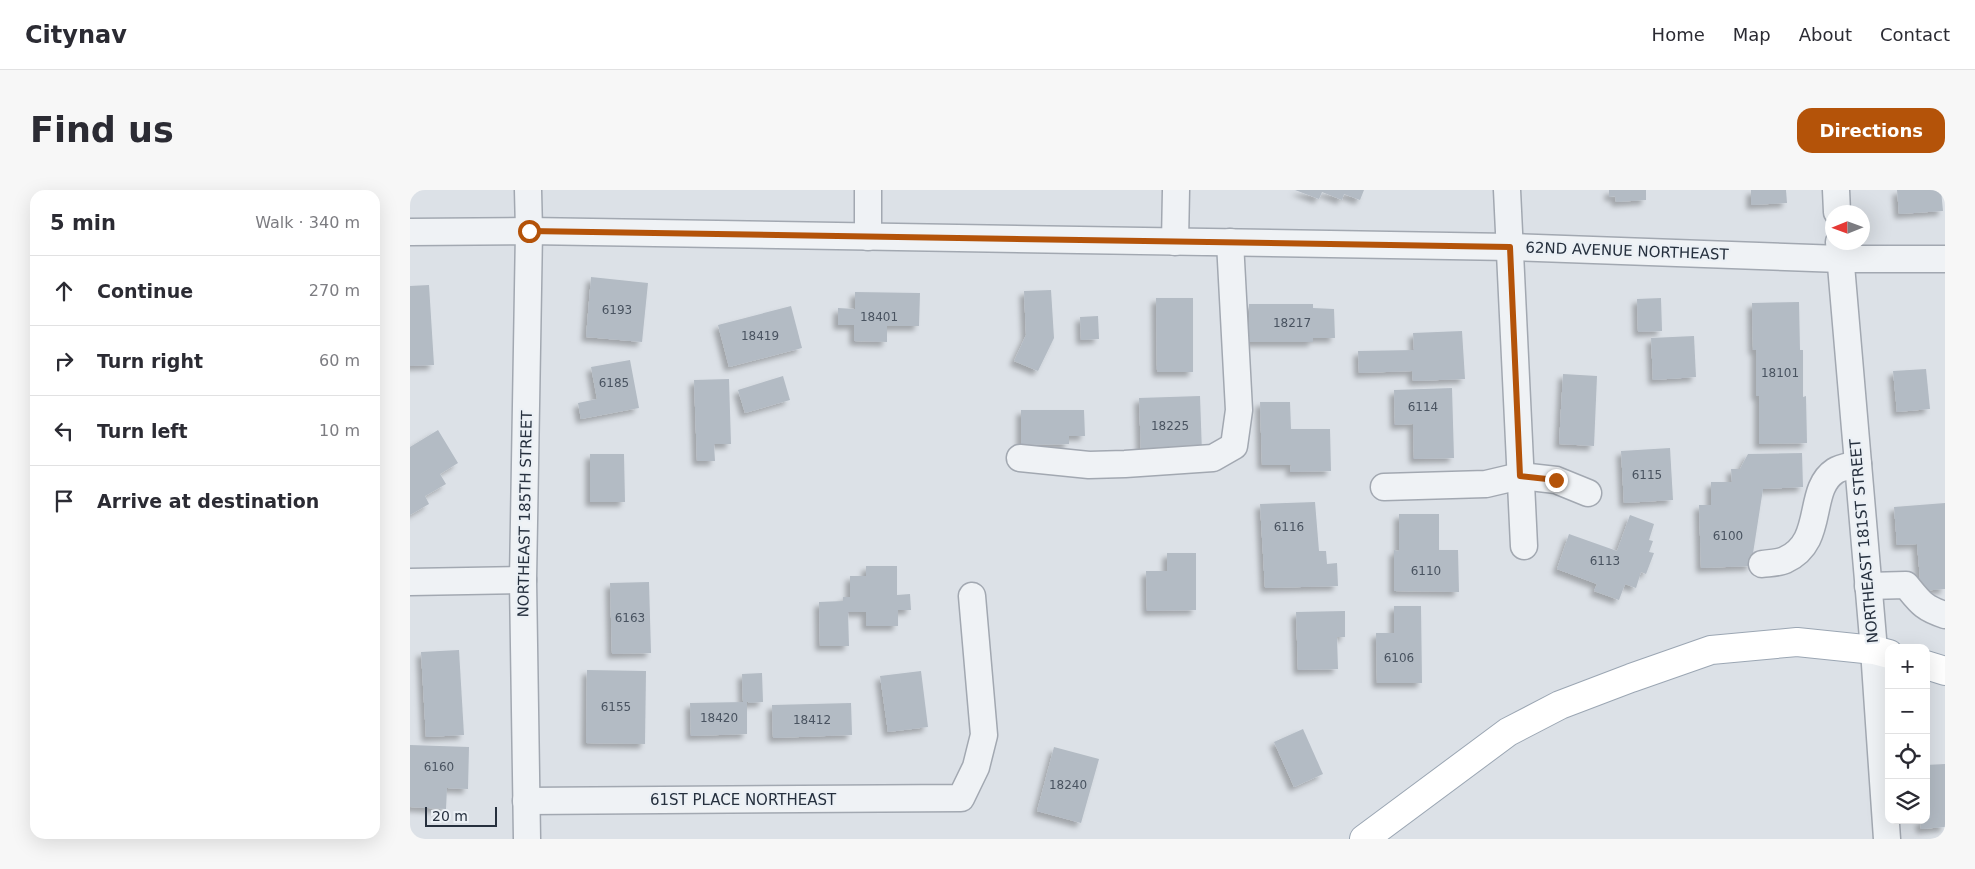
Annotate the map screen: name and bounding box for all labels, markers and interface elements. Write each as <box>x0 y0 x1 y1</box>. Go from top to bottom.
text: Citynav <box>25 21 127 49</box>
text: Home <box>1652 24 1705 45</box>
text: Map <box>1733 24 1771 45</box>
text: About <box>1799 24 1852 45</box>
text: Contact <box>1880 24 1950 45</box>
button: Directions <box>1797 108 1945 153</box>
text: Find us <box>30 110 174 150</box>
north arrow <box>1825 205 1870 250</box>
text: 5 min <box>50 211 116 235</box>
text: Walk · 340 m <box>255 213 360 232</box>
route start <box>518 220 541 243</box>
street label: 62ND AVENUE NORTHEAST <box>1525 238 1730 264</box>
icon: ahead <box>50 277 78 305</box>
text: Continue <box>97 280 193 302</box>
text: 270 m <box>309 281 360 300</box>
house number: 6193 <box>602 303 632 317</box>
house number: 18401 <box>860 310 898 324</box>
house number: 18217 <box>1273 316 1311 330</box>
house number: 18419 <box>741 329 779 343</box>
icon: right <box>50 347 78 375</box>
text: Turn right <box>97 350 203 372</box>
text: 60 m <box>319 351 360 370</box>
house number: 18101 <box>1761 366 1799 380</box>
house number: 6185 <box>599 376 629 390</box>
house number: 6114 <box>1408 400 1438 414</box>
street label: NORTHEAST 185TH STREET <box>514 409 536 618</box>
icon: left <box>50 417 78 445</box>
house number: 18225 <box>1151 419 1189 433</box>
text: Turn left <box>97 420 188 442</box>
text: 10 m <box>319 421 360 440</box>
street label: NORTHEAST 181ST STREET <box>1846 437 1882 644</box>
house number: 6115 <box>1632 468 1662 482</box>
route end <box>1545 469 1568 492</box>
icon: arrive <box>50 487 78 515</box>
text: Arrive at destination <box>97 490 319 512</box>
house number: 6116 <box>1274 520 1304 534</box>
house number: 6100 <box>1713 529 1743 543</box>
house number: 6113 <box>1590 554 1620 568</box>
house number: 6110 <box>1411 564 1441 578</box>
house number: 6163 <box>615 611 645 625</box>
map controls <box>1885 644 1930 824</box>
button: + <box>1885 644 1930 689</box>
house number: 6106 <box>1384 651 1414 665</box>
button: − <box>1885 689 1930 734</box>
house number: 6155 <box>601 700 631 714</box>
house number: 18420 <box>700 711 738 725</box>
house number: 18412 <box>793 713 831 727</box>
button: locate <box>1885 734 1930 779</box>
house number: 6160 <box>424 760 454 774</box>
house number: 18240 <box>1049 778 1087 792</box>
button: layers <box>1885 779 1930 824</box>
street label: 61ST PLACE NORTHEAST <box>650 791 837 809</box>
scale bar <box>425 804 498 827</box>
text: 20 m <box>432 808 468 824</box>

